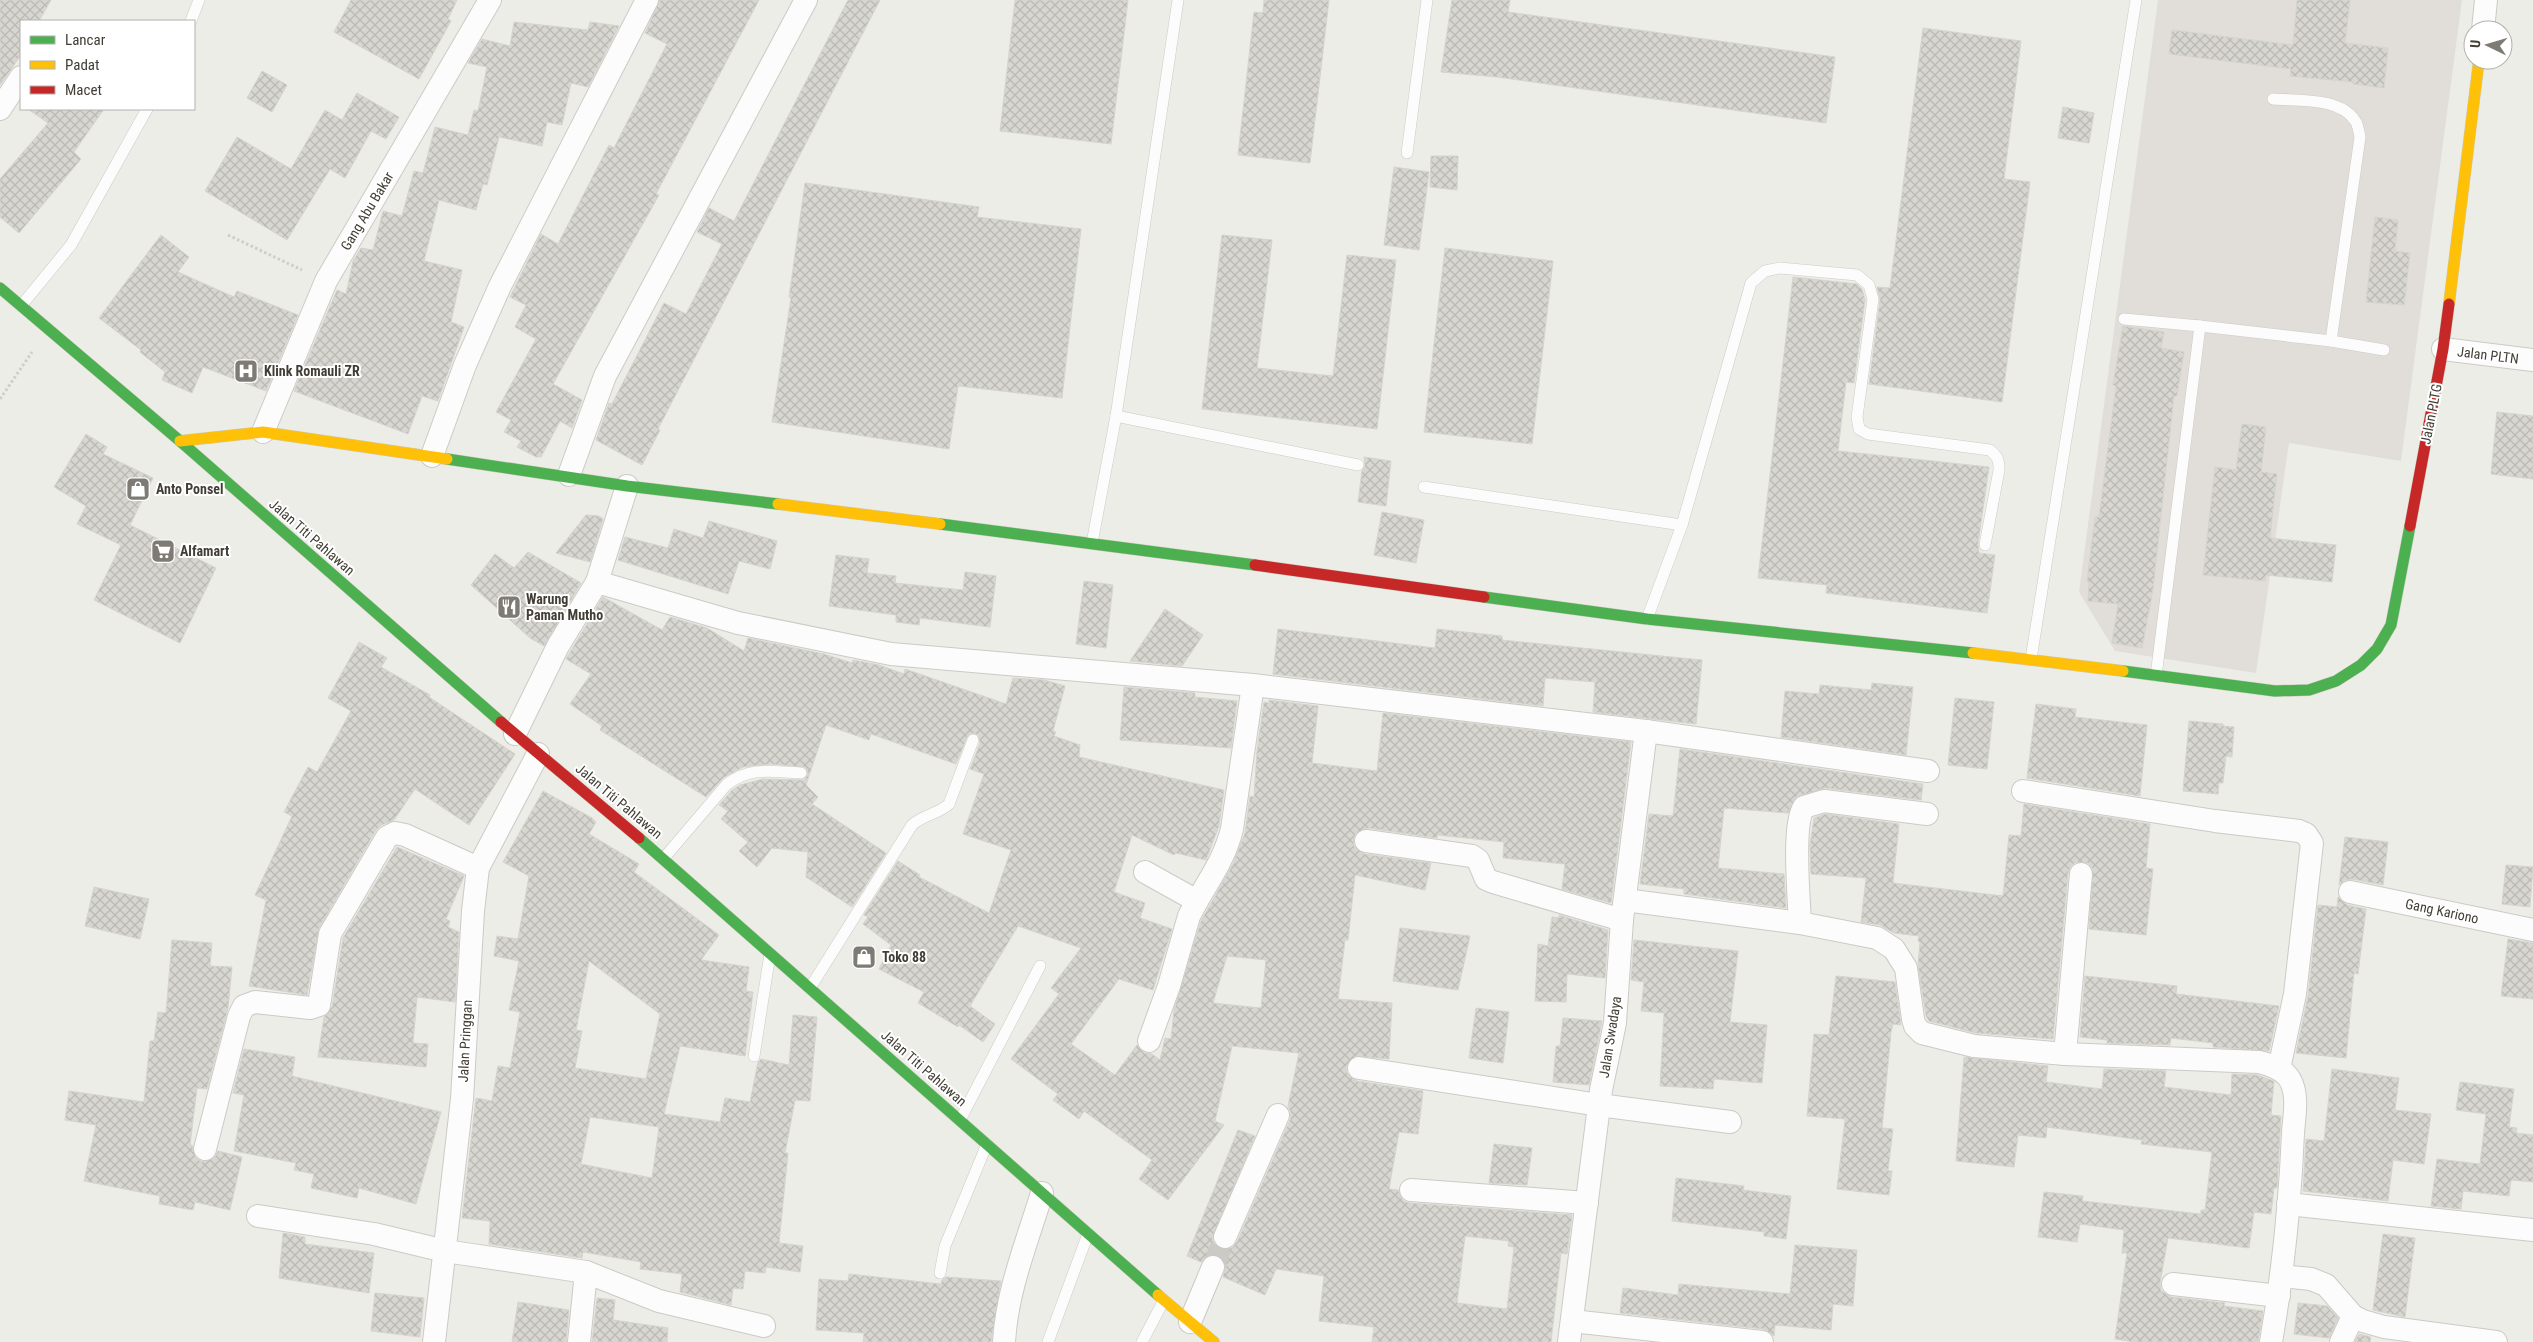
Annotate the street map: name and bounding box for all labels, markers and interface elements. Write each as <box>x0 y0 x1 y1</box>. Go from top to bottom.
legend <box>20 20 195 110</box>
north arrow <box>2463 20 2513 70</box>
text: Lancar <box>65 31 106 49</box>
text: U <box>2467 39 2483 49</box>
text: Padat <box>65 56 99 74</box>
text: Macet <box>65 81 102 99</box>
street label: Gang Abu Bakar <box>337 169 397 253</box>
street label: Jalan PLTN <box>2456 343 2520 367</box>
hospital icon: Klink Romauli ZR <box>233 358 259 384</box>
place label: Klink Romauli ZR <box>264 363 360 379</box>
street label: Jalan PLTG <box>2417 382 2445 446</box>
shop icon: Anto Ponsel <box>125 476 151 502</box>
place label: Anto Ponsel <box>156 481 224 497</box>
street label: Jalan Titi Pahlawan <box>266 496 358 578</box>
supermarket icon: Alfamart <box>150 538 176 564</box>
place label: Alfamart <box>180 543 229 559</box>
place label: Warung Paman Mutho <box>526 591 603 623</box>
restaurant icon: Warung Paman Mutho <box>496 594 522 620</box>
street label: Jalan Titi Pahlawan <box>573 760 665 842</box>
street label: Gang Kariono <box>2404 895 2480 927</box>
shop icon: Toko 88 <box>851 944 877 970</box>
place label: Toko 88 <box>882 949 926 965</box>
street label: Jalan Swadaya <box>1596 995 1624 1079</box>
street label: Jalan Pringgan <box>455 999 475 1083</box>
street label: Jalan Titi Pahlawan <box>878 1027 970 1109</box>

